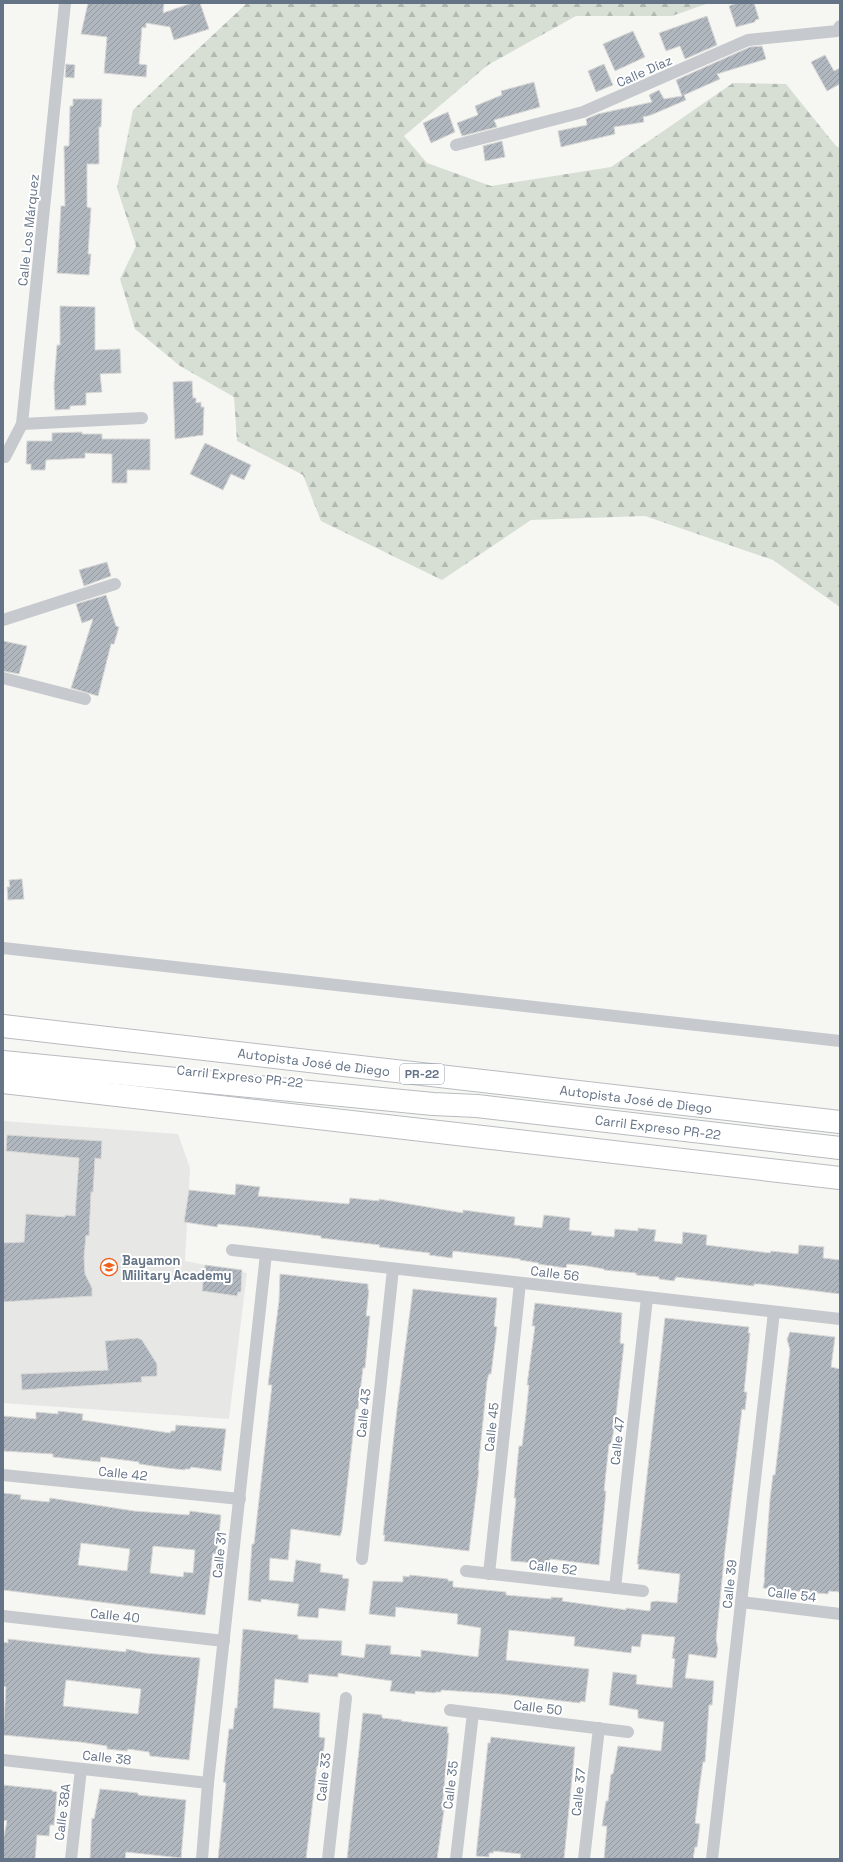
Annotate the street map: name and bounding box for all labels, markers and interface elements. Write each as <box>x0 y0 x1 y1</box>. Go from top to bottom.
street label: Calle Díaz <box>614 52 675 91</box>
street label: Calle Los Márquez <box>14 173 43 287</box>
street label: Autopista José de Diego <box>237 1045 391 1080</box>
street label: Carril Expreso PR-22 <box>176 1061 304 1092</box>
road number: PR-22 <box>400 1064 444 1084</box>
street label: Autopista José de Diego <box>559 1082 713 1117</box>
street label: Carril Expreso PR-22 <box>594 1111 722 1144</box>
place label: Bayamon Military Academy <box>122 1252 232 1284</box>
school or university icon: Bayamon Military Academy <box>99 1257 119 1277</box>
street label: Calle 56 <box>530 1262 580 1285</box>
street label: Calle 43 <box>352 1388 375 1438</box>
street label: Calle 45 <box>480 1402 503 1452</box>
street label: Calle 47 <box>607 1416 628 1466</box>
street label: Calle 42 <box>98 1462 148 1485</box>
street label: Calle 31 <box>209 1531 230 1579</box>
street label: Calle 52 <box>528 1556 578 1579</box>
street label: Calle 39 <box>718 1559 741 1609</box>
street label: Calle 54 <box>767 1583 817 1606</box>
street label: Calle 40 <box>89 1604 141 1627</box>
street label: Calle 50 <box>512 1696 563 1719</box>
street label: Calle 38 <box>82 1746 132 1769</box>
street label: Calle 33 <box>312 1752 335 1802</box>
street label: Calle 35 <box>439 1760 462 1810</box>
street label: Calle 37 <box>568 1767 589 1817</box>
street label: Calle 38A <box>51 1783 74 1842</box>

